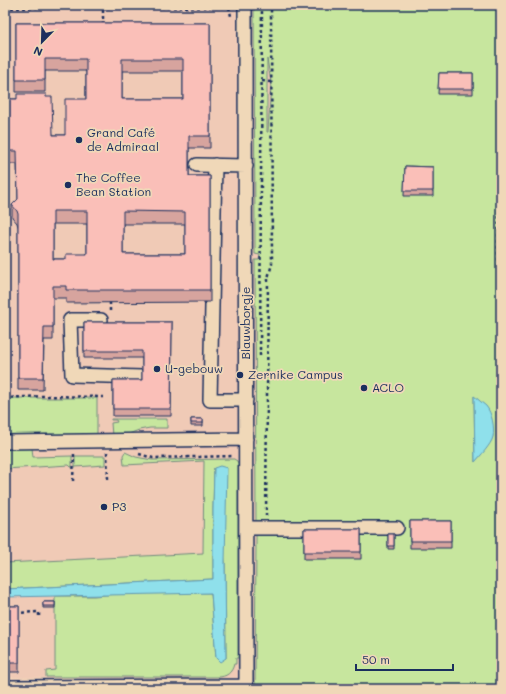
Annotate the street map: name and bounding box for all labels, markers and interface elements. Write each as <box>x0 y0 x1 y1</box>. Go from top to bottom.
north arrow <box>22 22 62 62</box>
text: N <box>31 43 45 60</box>
place label: Grand Café de Admiraal <box>87 124 159 154</box>
marker: Grand Café de Admiraal <box>74 135 84 145</box>
place label: The Coffee Bean Station <box>76 169 151 199</box>
marker: The Coffee Bean Station <box>63 180 73 190</box>
street label: Blauwborgje <box>237 286 253 360</box>
place label: U-gebouw <box>165 360 223 376</box>
marker: U-gebouw <box>152 364 162 374</box>
place label: Zernike Campus <box>248 366 343 382</box>
marker: Zernike Campus <box>235 370 245 380</box>
place label: ACLO <box>372 379 404 395</box>
marker: ACLO <box>359 383 369 393</box>
place label: P3 <box>112 498 126 514</box>
marker: P3 <box>99 502 109 512</box>
scale bar <box>356 646 453 672</box>
text: 50 m <box>362 651 390 667</box>

